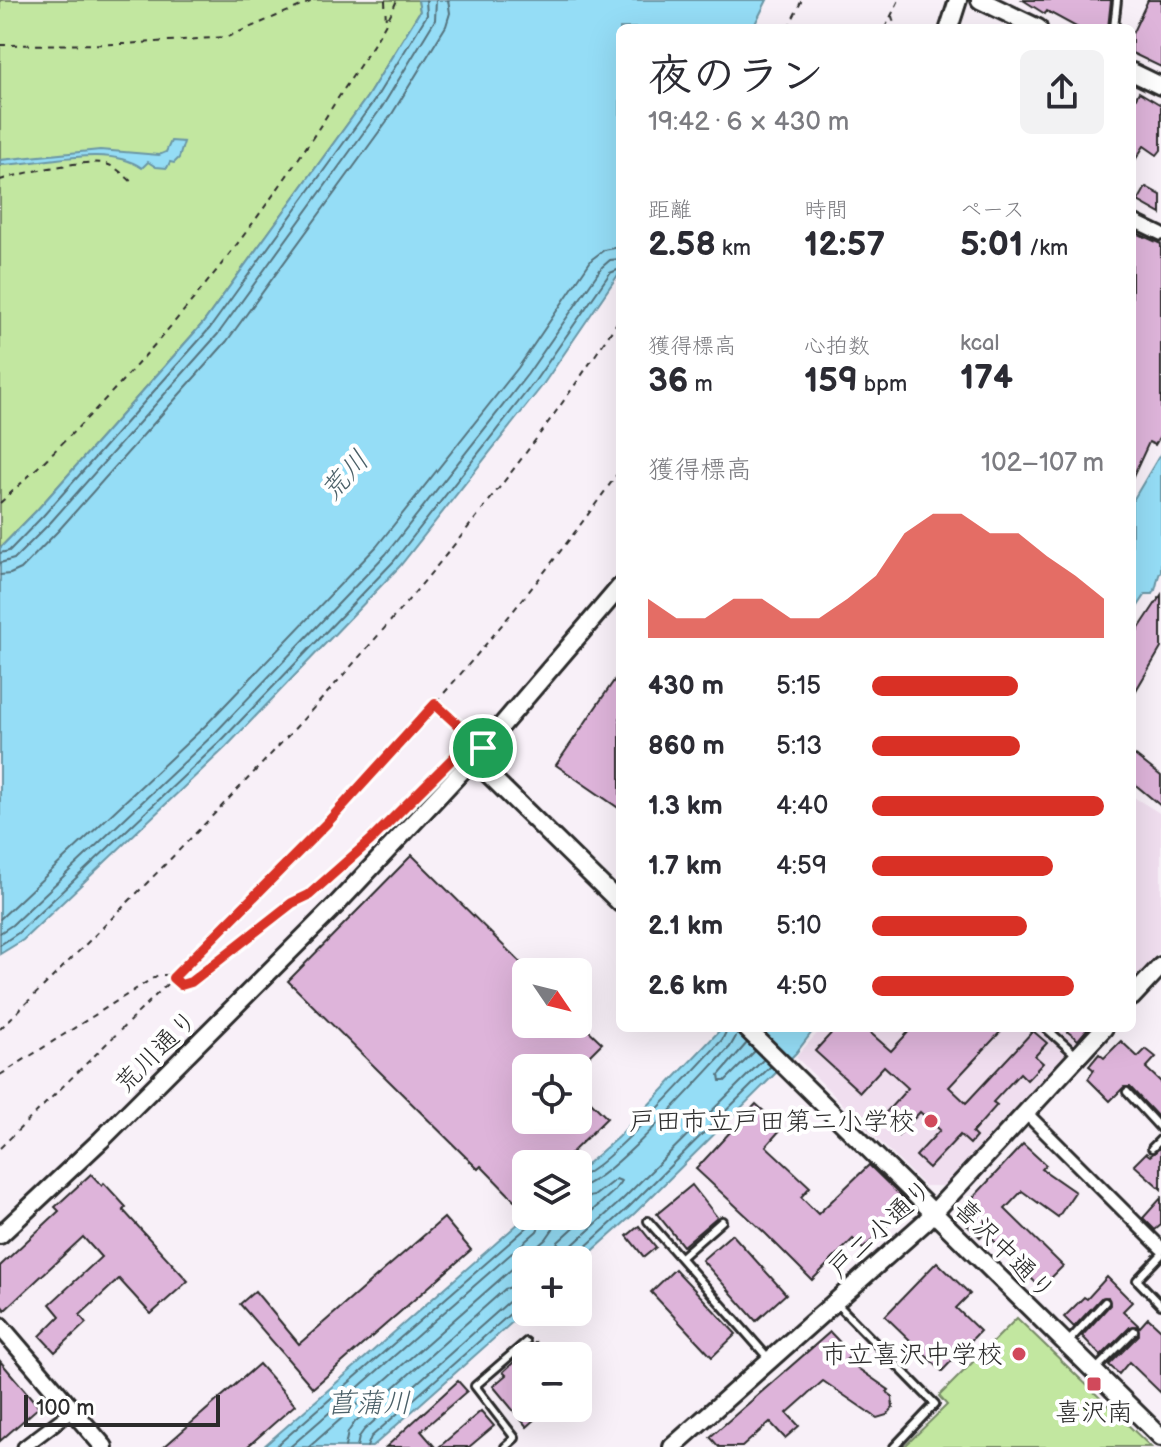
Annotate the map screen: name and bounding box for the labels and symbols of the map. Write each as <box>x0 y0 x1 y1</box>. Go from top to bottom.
water label: 荒川 <box>314 444 376 508</box>
pin <box>449 714 517 782</box>
north arrow <box>512 958 592 1038</box>
street label: 荒川通り <box>109 1004 205 1100</box>
place label: 戸田市立戸田第二小学校 <box>629 1107 915 1138</box>
marker: 戸田市立戸田第二小学校 <box>922 1112 940 1130</box>
street label: 戸二小通り <box>823 1173 939 1285</box>
street label: 喜沢中通り <box>947 1193 1061 1307</box>
place label: 市立喜沢中学校 <box>821 1340 1003 1371</box>
marker: 市立喜沢中学校 <box>1010 1345 1028 1363</box>
marker: 喜沢南 <box>1085 1375 1103 1393</box>
water label: 菖蒲川 <box>327 1387 411 1420</box>
scale bar <box>24 1391 220 1427</box>
place label: 喜沢南 <box>1055 1398 1133 1429</box>

